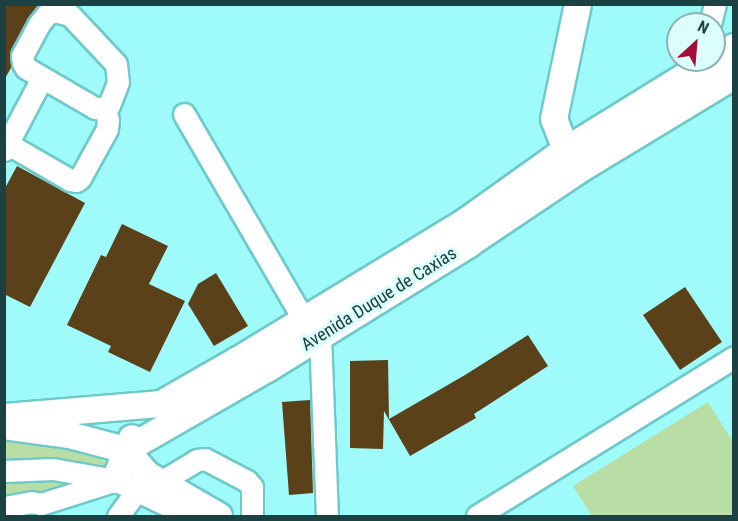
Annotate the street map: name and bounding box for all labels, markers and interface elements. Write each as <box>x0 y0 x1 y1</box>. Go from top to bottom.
north arrow <box>666 12 726 72</box>
text: N <box>695 16 712 38</box>
street label: Avenida Duque de Caxias <box>297 242 461 356</box>

